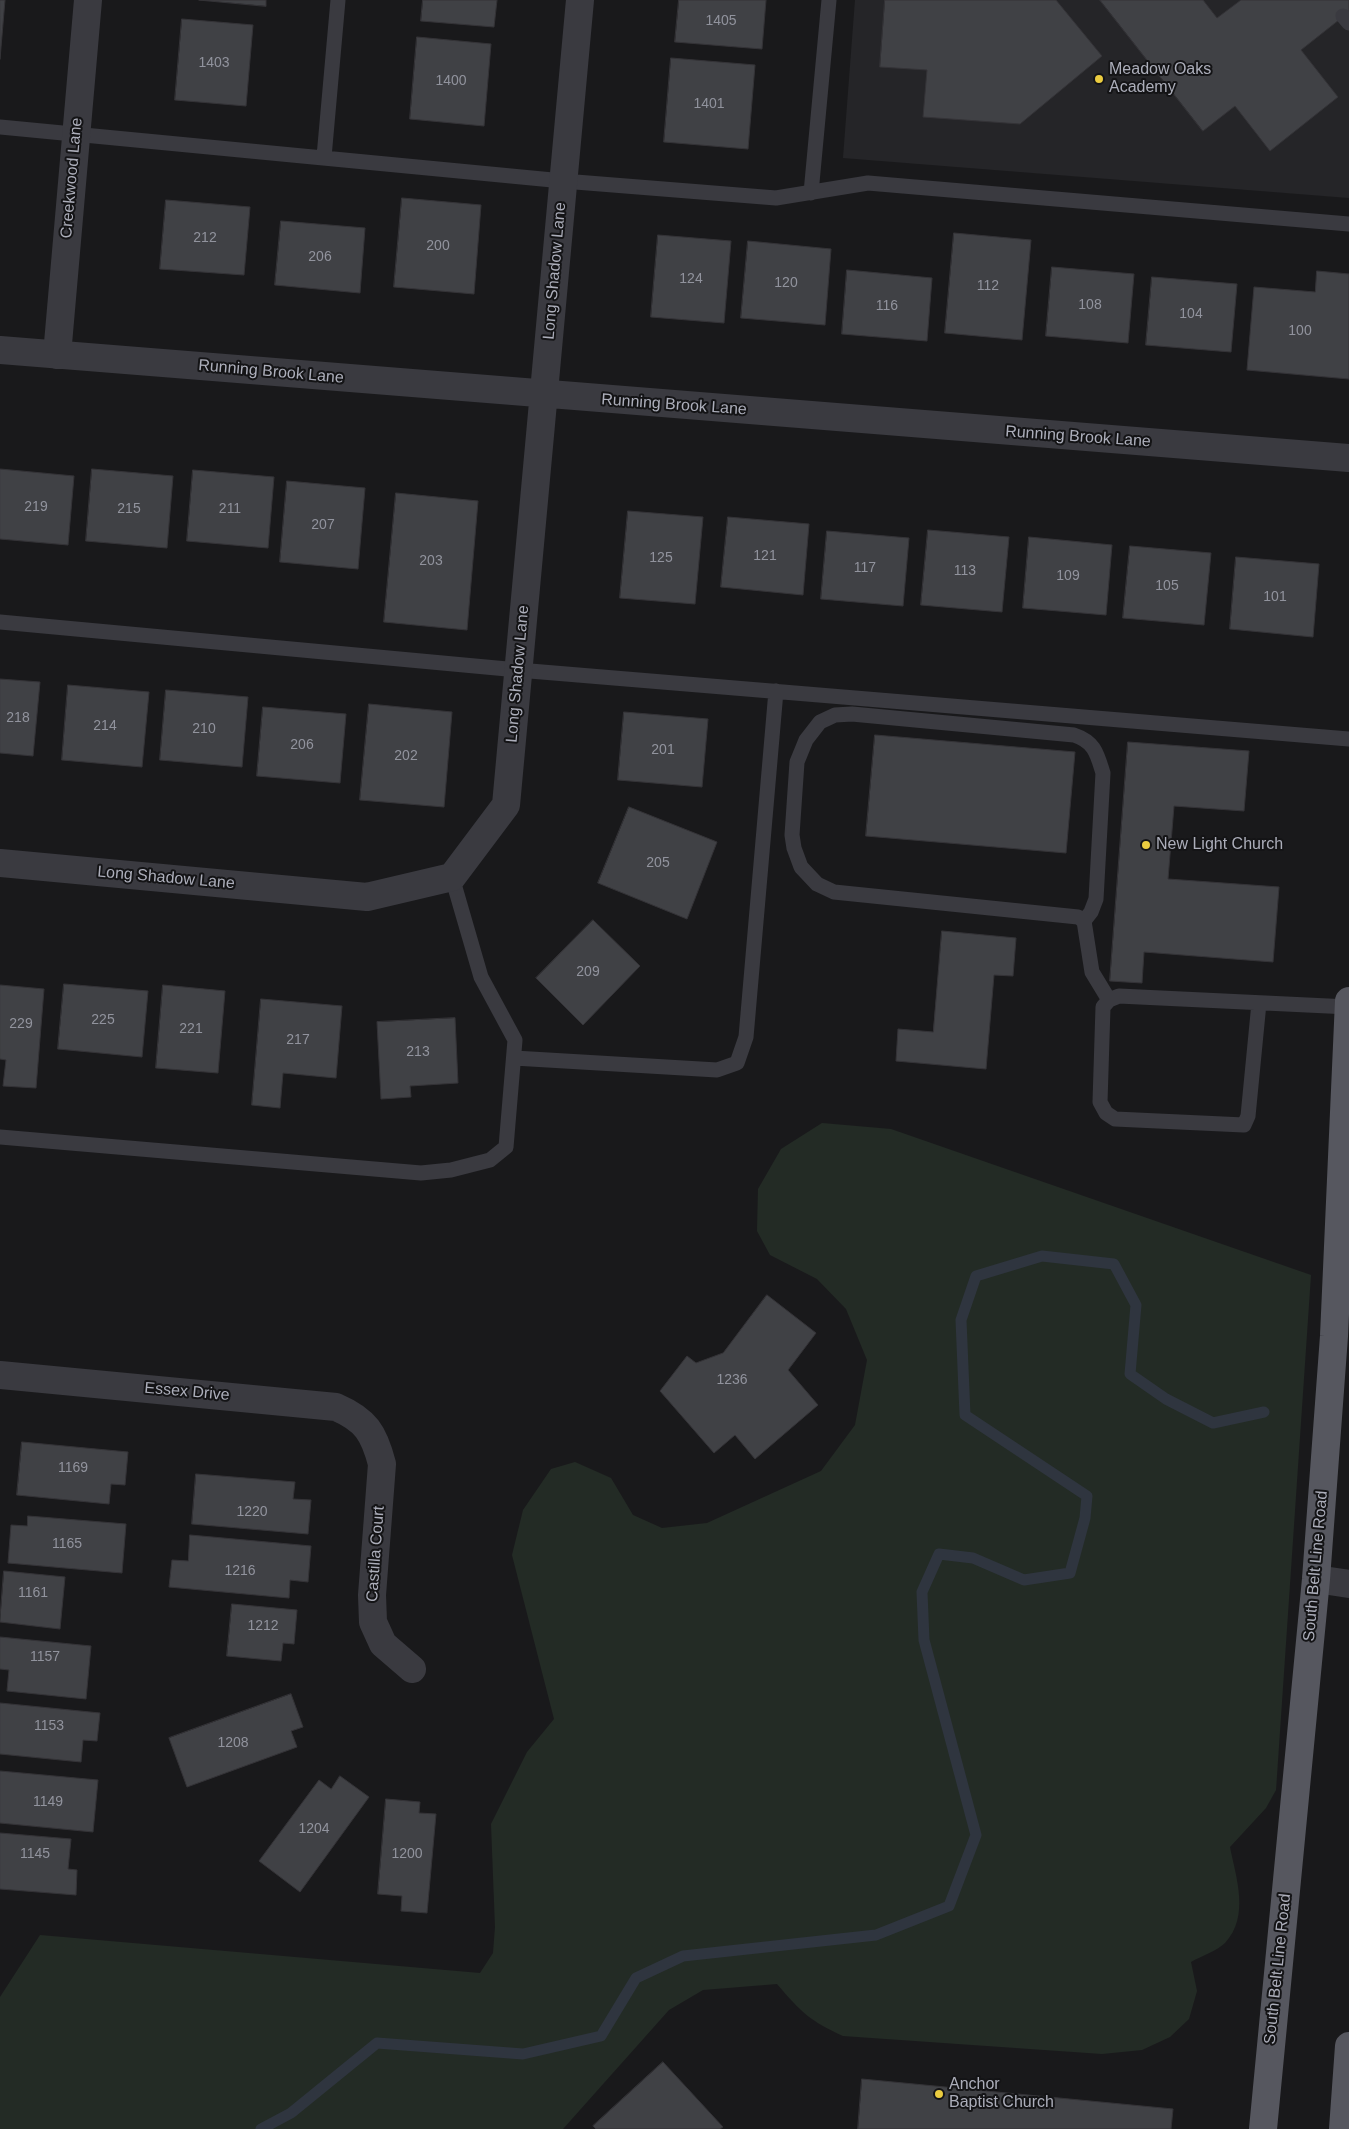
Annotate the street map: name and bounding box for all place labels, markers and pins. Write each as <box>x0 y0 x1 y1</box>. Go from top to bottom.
place label: Meadow Oaks Academy <box>1109 60 1211 98</box>
marker: Meadow Oaks Academy <box>1093 73 1105 85</box>
place label: New Light Church <box>1156 835 1283 855</box>
marker: New Light Church <box>1140 839 1152 851</box>
place label: Anchor Baptist Church <box>949 2075 1054 2113</box>
marker: Anchor Baptist Church <box>933 2088 945 2100</box>

